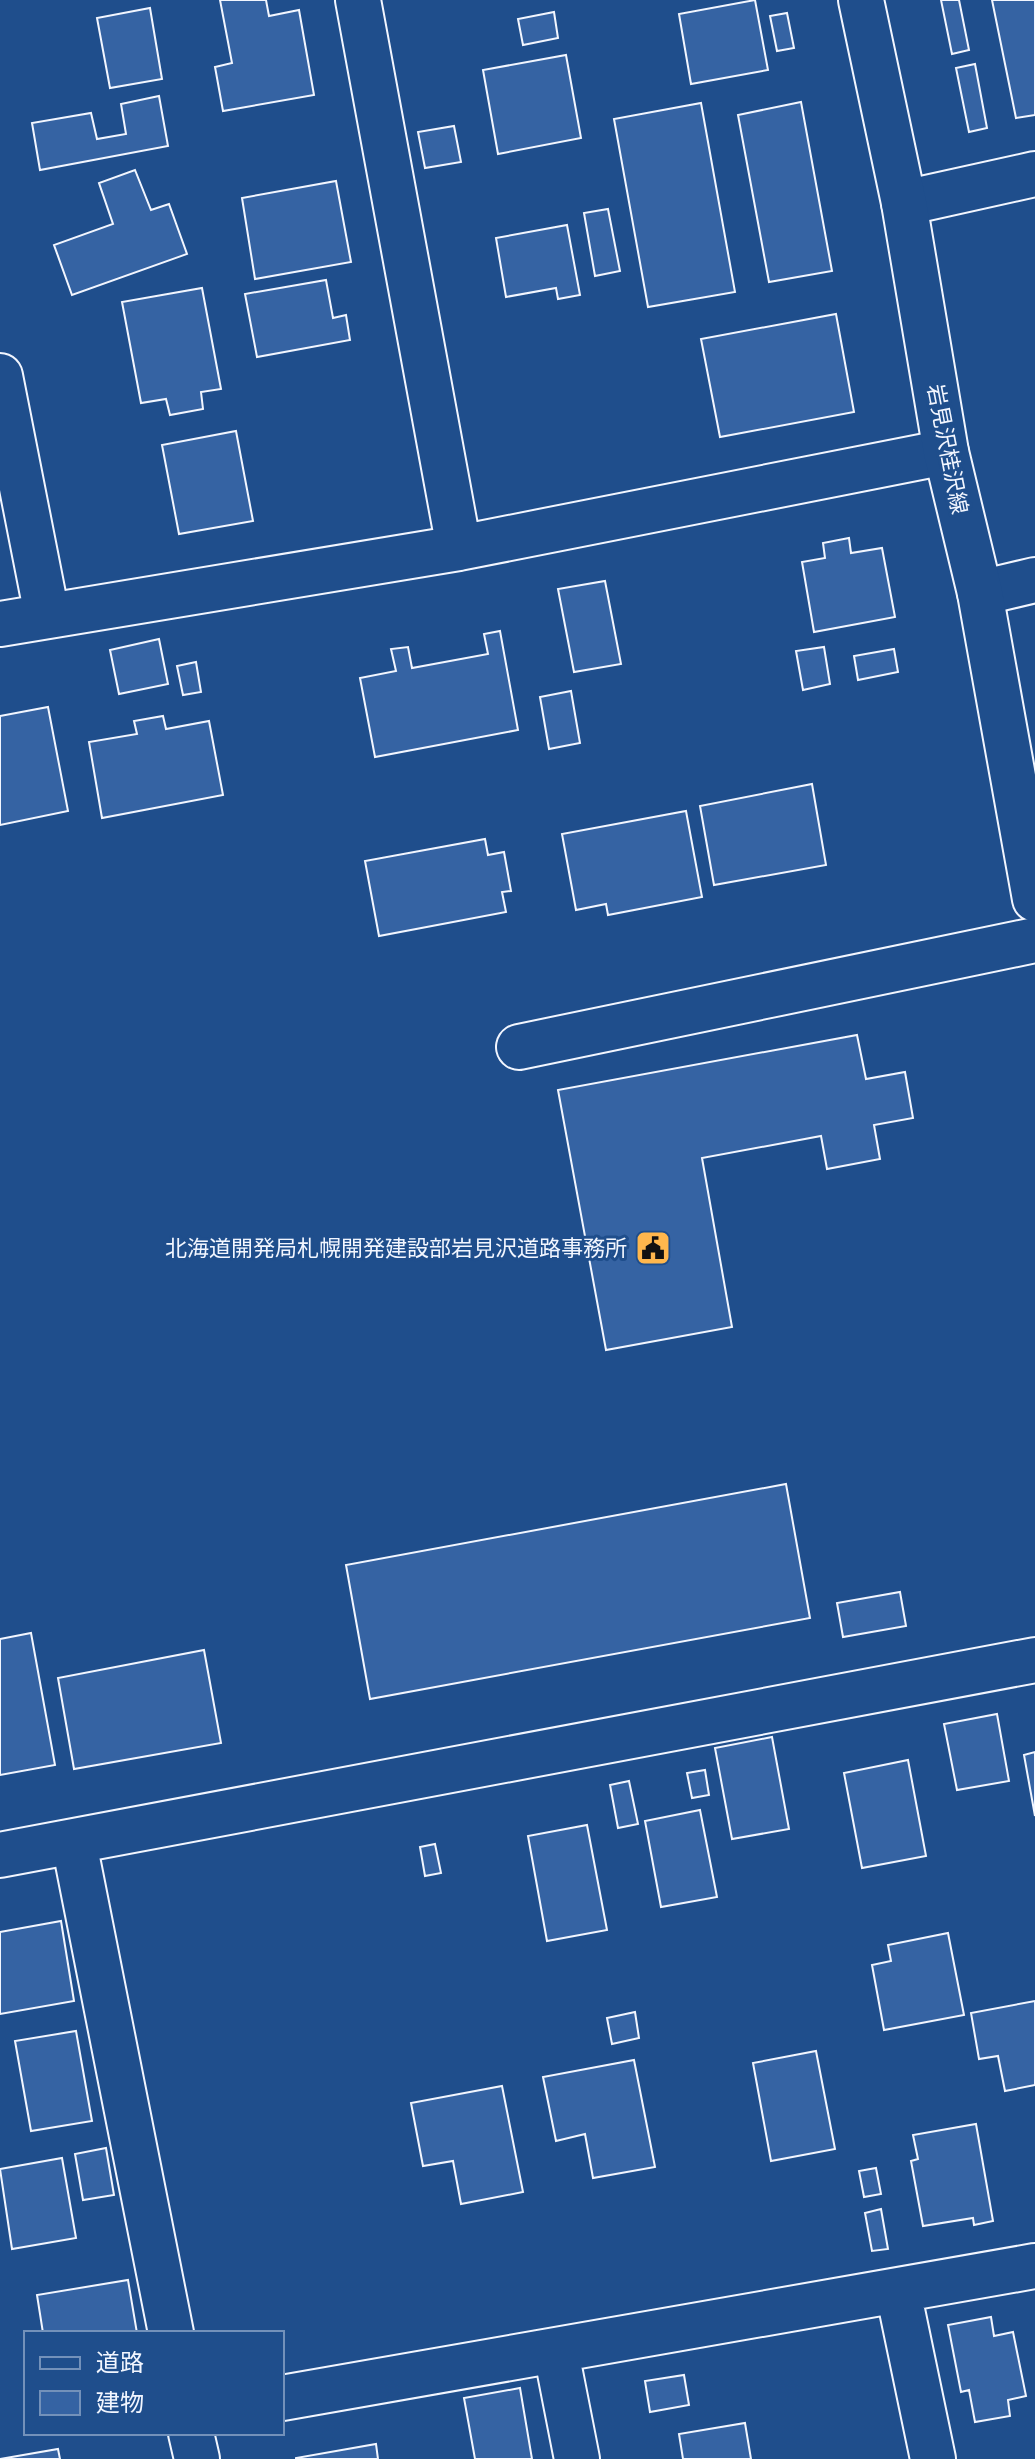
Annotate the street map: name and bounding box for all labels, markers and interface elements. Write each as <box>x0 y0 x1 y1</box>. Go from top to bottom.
street label: 岩見沢桂沢線 <box>922 381 975 516</box>
public building icon: 北海道開発局札幌開発建設部岩見沢道路事務所 <box>634 1229 672 1267</box>
place label: 北海道開発局札幌開発建設部岩見沢道路事務所 <box>165 1233 627 1262</box>
legend <box>24 2331 284 2435</box>
text: 道路 <box>96 2346 144 2378</box>
text: 建物 <box>96 2386 144 2418</box>

